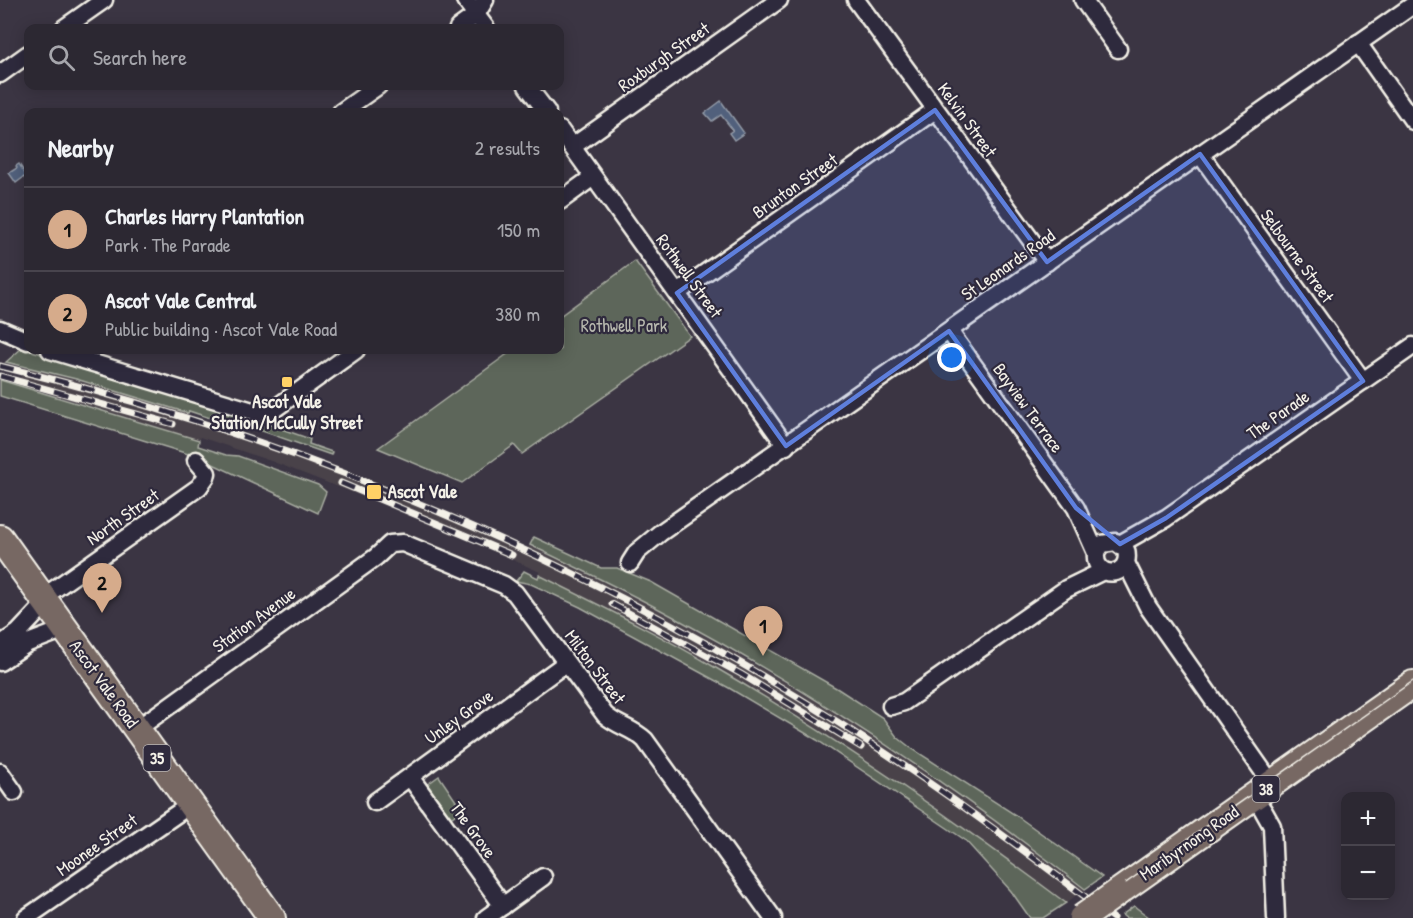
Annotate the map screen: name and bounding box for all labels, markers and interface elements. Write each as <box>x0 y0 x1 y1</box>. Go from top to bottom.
street label: Roxburgh Street <box>613 15 715 97</box>
search box <box>24 24 564 90</box>
icon: search <box>45 41 78 74</box>
text: Search here <box>93 42 187 72</box>
street label: Kelvin Street <box>932 77 1003 163</box>
text: Nearby <box>48 130 114 165</box>
text: 2 results <box>475 134 540 161</box>
street label: Brunton Street <box>747 146 843 224</box>
text: Charles Harry Plantation <box>105 201 304 231</box>
street label: Selbourne Street <box>1255 204 1340 308</box>
text: 1 <box>64 216 71 243</box>
text: 150 m <box>497 216 540 243</box>
street label: St Leonards Road <box>956 223 1060 306</box>
street label: Rothwell Street <box>650 229 729 324</box>
text: Park · The Parade <box>105 231 231 258</box>
text: Ascot Vale Central <box>105 285 256 315</box>
text: 2 <box>63 300 72 327</box>
text: 380 m <box>495 300 540 327</box>
park label: Rothwell Park <box>581 313 668 338</box>
text: Public building · Ascot Vale Road <box>105 315 337 342</box>
your location <box>937 343 966 372</box>
street label: Bayview Terrace <box>987 358 1069 458</box>
marker: Ascot Vale Station/McCully Street <box>280 375 294 389</box>
street label: The Parade <box>1241 384 1314 445</box>
place label: Ascot Vale Station/McCully Street <box>212 389 363 436</box>
place label: Ascot Vale <box>388 479 458 504</box>
street label: North Street <box>81 482 165 551</box>
marker: Ascot Vale <box>365 483 383 501</box>
pin: 2 <box>82 564 122 613</box>
street label: Station Avenue <box>207 581 300 658</box>
pin: 1 <box>744 606 783 656</box>
street label: Milton Street <box>559 624 632 710</box>
street label: Ascot Vale Road <box>64 635 145 733</box>
street label: Unley Grove <box>419 683 498 750</box>
road number: 35 <box>144 745 170 771</box>
road number: 38 <box>1252 776 1280 802</box>
map controls <box>1341 792 1395 900</box>
button: + <box>1341 792 1395 846</box>
street label: The Grove <box>444 796 502 863</box>
street label: Maribyrnong Road <box>1134 799 1243 886</box>
street label: Moonee Street <box>51 807 143 882</box>
button: − <box>1341 846 1395 900</box>

